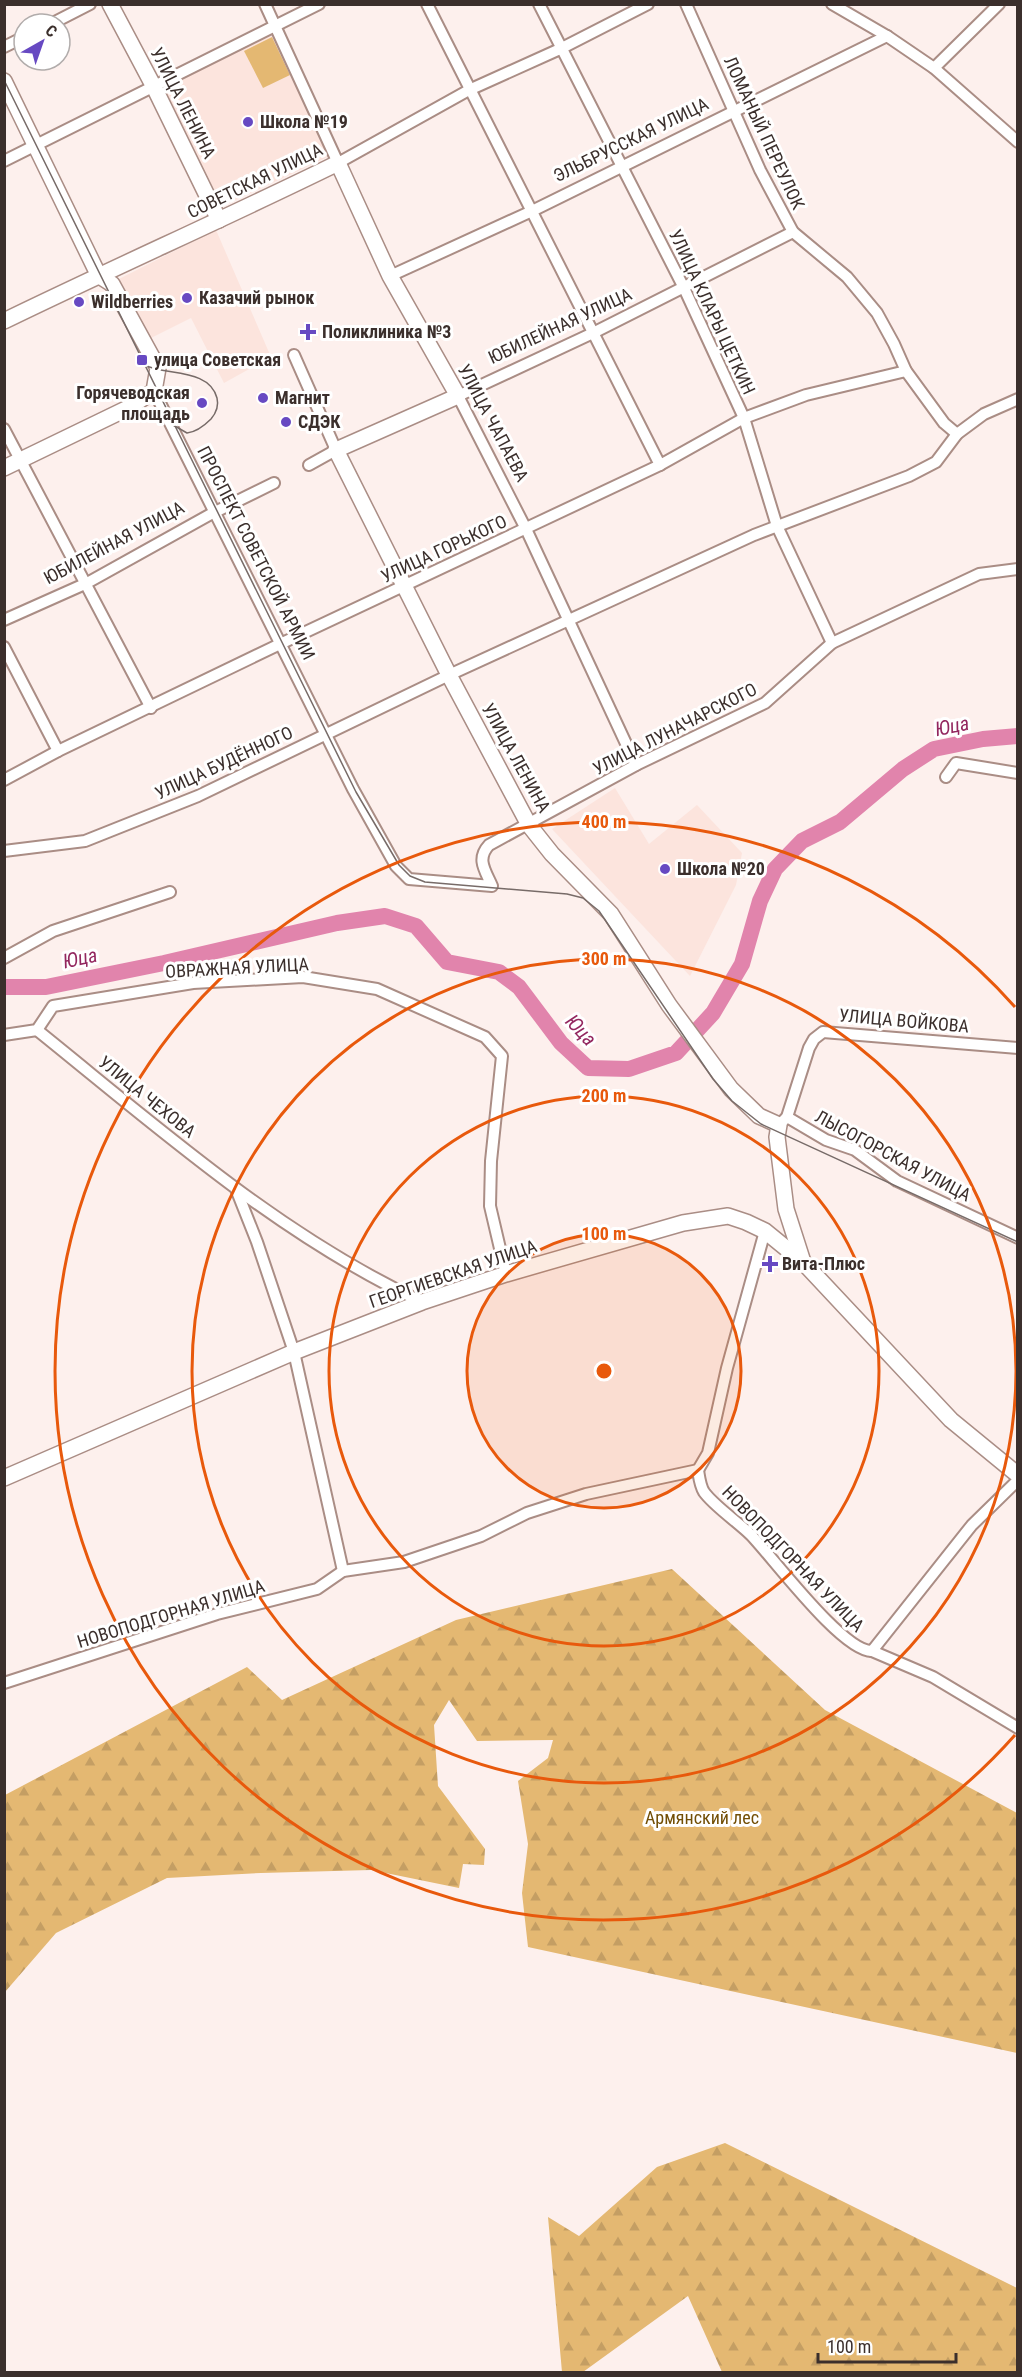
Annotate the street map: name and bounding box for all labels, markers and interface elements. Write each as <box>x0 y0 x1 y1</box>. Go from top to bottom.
north arrow <box>12 12 72 72</box>
text: С <box>42 21 61 41</box>
street label: УЛИЦА ЛЕНИНА <box>146 44 221 162</box>
street label: ЛОМАНЫЙ ПЕРЕУЛОК <box>720 53 809 213</box>
street label: ЭЛЬБРУССКАЯ УЛИЦА <box>550 93 712 186</box>
place label: Школа №19 <box>260 111 348 132</box>
marker: Школа №19 <box>241 115 255 129</box>
street label: СОВЕТСКАЯ УЛИЦА <box>184 138 326 222</box>
street label: УЛИЦА КЛАРЫ ЦЕТКИН <box>665 226 760 398</box>
street label: ЮБИЛЕЙНАЯ УЛИЦА <box>485 283 635 368</box>
place label: Казачий рынок <box>199 287 314 308</box>
place label: Wildberries <box>91 291 173 312</box>
marker: Казачий рынок <box>180 291 194 305</box>
marker: Wildberries <box>72 295 86 309</box>
place label: Поликлиника №3 <box>322 321 451 342</box>
marker: Поликлиника №3 <box>299 323 317 341</box>
place label: улица Советская <box>154 349 281 370</box>
marker: улица Советская <box>135 353 149 367</box>
street label: УЛИЦА ЧАПАЕВА <box>454 361 533 486</box>
place label: Горячеводская площадь <box>76 382 190 424</box>
place label: Магнит <box>275 387 330 408</box>
marker: Магнит <box>256 391 270 405</box>
marker: Горячеводская площадь <box>195 396 209 410</box>
place label: СДЭК <box>298 411 341 432</box>
marker: СДЭК <box>279 415 293 429</box>
street label: ПРОСПЕКТ СОВЕТСКОЙ АРМИИ <box>193 442 320 663</box>
street label: ЮБИЛЕЙНАЯ УЛИЦА <box>40 496 188 588</box>
street label: УЛИЦА ГОРЬКОГО <box>378 510 510 587</box>
street label: УЛИЦА ЛУНАЧАРСКОГО <box>589 678 760 779</box>
street label: УЛИЦА ЛЕНИНА <box>478 699 555 817</box>
water label: Юца <box>933 711 971 741</box>
street label: УЛИЦА БУДЁННОГО <box>152 721 296 804</box>
text: 400 m <box>582 811 626 832</box>
place label: Школа №20 <box>677 858 765 879</box>
marker: Школа №20 <box>658 862 672 876</box>
water label: Юца <box>61 943 99 973</box>
text: 300 m <box>582 948 626 969</box>
street label: ОВРАЖНАЯ УЛИЦА <box>165 953 310 982</box>
street label: УЛИЦА ВОЙКОВА <box>838 1004 971 1037</box>
water label: Юца <box>560 1009 602 1051</box>
street label: УЛИЦА ЧЕХОВА <box>95 1051 200 1142</box>
text: 200 m <box>582 1085 626 1106</box>
street label: ЛЫСОГОРСКАЯ УЛИЦА <box>812 1106 975 1206</box>
text: 100 m <box>582 1223 626 1244</box>
street label: ГЕОРГИЕВСКАЯ УЛИЦА <box>366 1235 540 1312</box>
place label: Вита-Плюс <box>782 1253 865 1274</box>
marker: Вита-Плюс <box>763 1257 777 1271</box>
centre of rings <box>594 1361 614 1381</box>
street label: НОВОПОДГОРНАЯ УЛИЦА <box>718 1481 869 1636</box>
street label: НОВОПОДГОРНАЯ УЛИЦА <box>75 1575 268 1652</box>
park label: Армянский лес <box>645 1807 759 1828</box>
scale bar <box>818 2326 956 2364</box>
text: 100 m <box>827 2336 871 2357</box>

